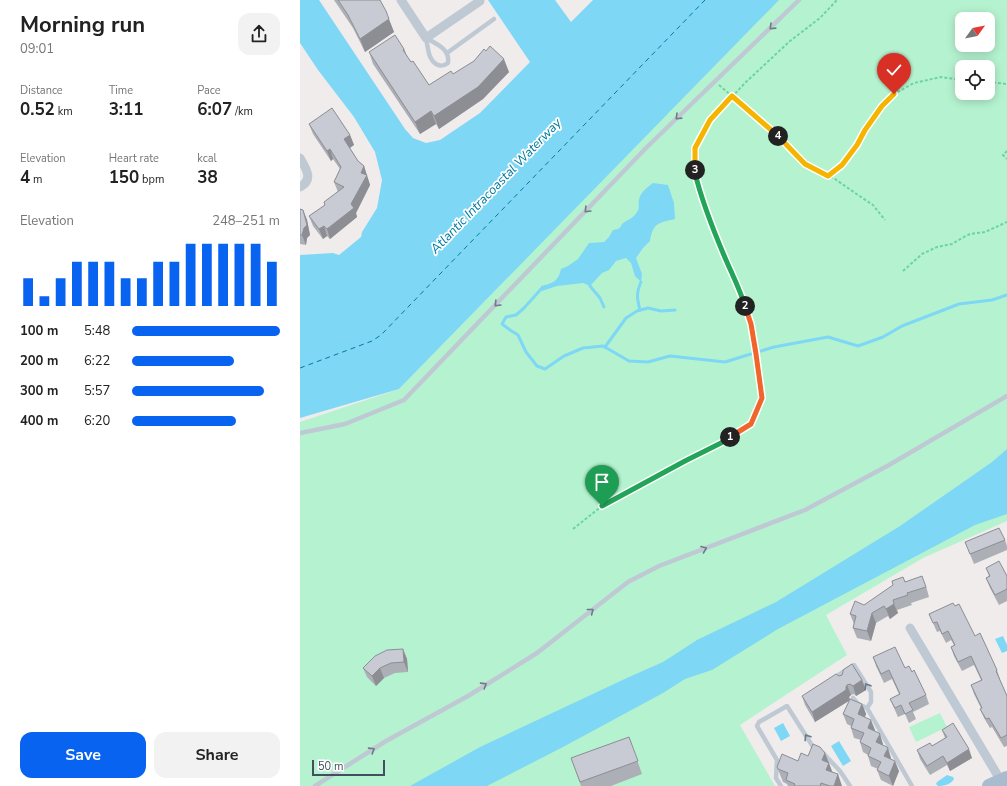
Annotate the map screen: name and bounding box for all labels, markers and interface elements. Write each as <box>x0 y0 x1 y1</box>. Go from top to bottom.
text: Morning run <box>20 10 145 40</box>
north arrow <box>955 12 995 52</box>
map controls <box>955 12 995 100</box>
button: share <box>238 13 280 55</box>
one-way arrow <box>769 22 776 29</box>
text: 09:01 <box>20 40 54 58</box>
pin <box>877 53 911 94</box>
icon: check <box>883 59 905 81</box>
button: locate <box>955 60 995 100</box>
text: Distance <box>20 83 63 98</box>
text: Time <box>109 83 133 98</box>
text: Pace <box>197 83 221 98</box>
text: 0.52 <box>20 98 55 121</box>
text: 3:11 <box>109 98 143 121</box>
text: 6:07 <box>197 98 232 121</box>
text: km <box>55 104 73 119</box>
text: /km <box>232 104 253 119</box>
water label: Atlantic Intracoastal Waterway <box>426 113 566 258</box>
one-way arrow <box>675 113 683 120</box>
pin: 4 <box>768 126 788 146</box>
text: 4 <box>775 128 781 143</box>
text: Elevation <box>20 151 66 166</box>
text: Heart rate <box>109 151 159 166</box>
text: kcal <box>197 151 217 166</box>
pin: 3 <box>685 160 705 180</box>
text: 3 <box>692 162 698 177</box>
text: 4 <box>20 166 30 189</box>
text: 150 <box>109 166 139 189</box>
text: 38 <box>197 166 218 189</box>
text: m <box>30 172 42 187</box>
text: bpm <box>139 172 164 187</box>
one-way arrow <box>584 205 592 213</box>
text: Elevation <box>20 212 74 230</box>
text: 248–251 m <box>212 212 280 230</box>
pin: 2 <box>735 296 755 316</box>
text: 2 <box>742 298 748 313</box>
one-way arrow <box>494 299 501 307</box>
text: 100 m <box>20 322 58 340</box>
text: 5:48 <box>84 322 110 340</box>
text: 200 m <box>20 352 58 370</box>
text: 6:22 <box>84 352 110 370</box>
text: 300 m <box>20 382 58 400</box>
text: 5:57 <box>84 382 110 400</box>
text: 400 m <box>20 412 58 430</box>
text: 6:20 <box>84 412 110 430</box>
pin: 1 <box>720 427 740 447</box>
text: 1 <box>727 429 733 444</box>
pin <box>585 465 619 506</box>
icon: arrive <box>591 471 613 493</box>
one-way arrow <box>700 545 707 553</box>
one-way arrow <box>586 609 593 616</box>
one-way arrow <box>480 683 487 690</box>
one-way arrow <box>865 683 872 690</box>
button: Save <box>20 732 146 778</box>
button: Share <box>154 732 280 778</box>
one-way arrow <box>804 734 811 741</box>
one-way arrow <box>368 747 375 755</box>
scale bar <box>312 758 385 777</box>
text: 50 m <box>318 759 343 774</box>

